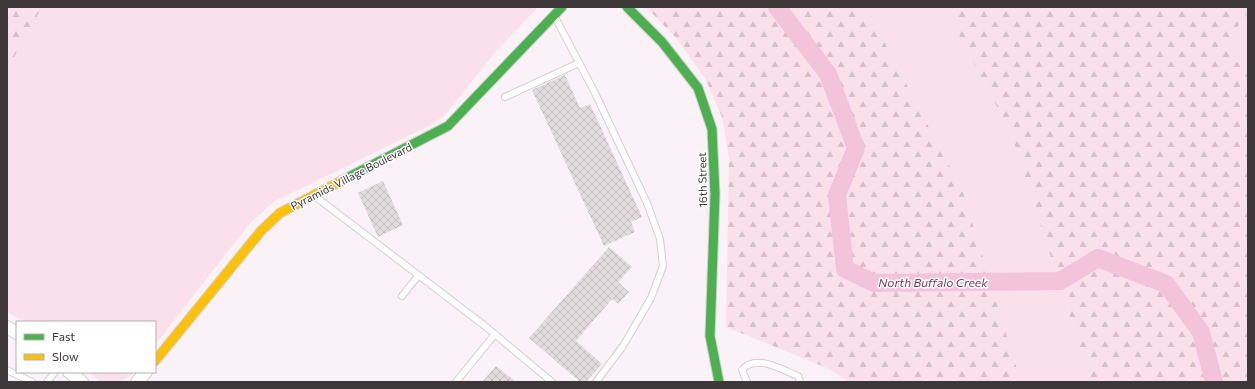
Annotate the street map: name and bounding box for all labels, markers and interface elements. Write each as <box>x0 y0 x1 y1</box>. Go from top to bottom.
street label: Pyramids Village Boulevard <box>288 140 414 212</box>
street label: 16th Street <box>695 152 709 208</box>
water label: North Buffalo Creek <box>878 275 988 289</box>
legend <box>16 321 156 373</box>
text: Fast <box>52 329 75 343</box>
text: Slow <box>52 349 79 363</box>

